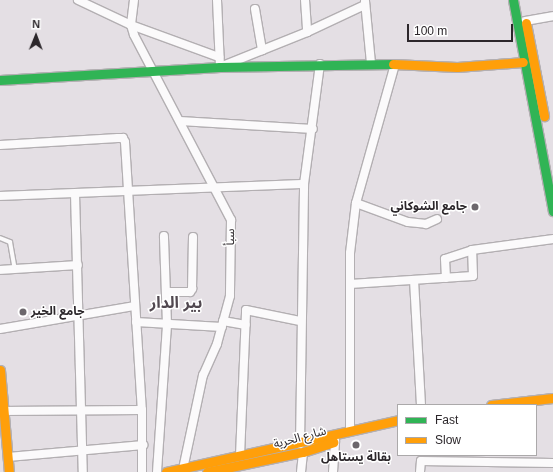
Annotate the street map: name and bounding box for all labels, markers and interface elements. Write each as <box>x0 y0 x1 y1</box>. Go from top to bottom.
north arrow <box>16 16 56 56</box>
scale bar <box>409 16 515 42</box>
text: N <box>32 18 40 30</box>
text: 100 m <box>414 24 447 38</box>
place label: جامع الشوكاني <box>390 200 467 214</box>
marker: جامع الشوكاني <box>470 202 480 212</box>
street label: سبأ <box>224 228 238 246</box>
district label: بير الدار <box>150 293 202 313</box>
place label: جامع الخير <box>31 305 85 319</box>
marker: جامع الخير <box>18 307 28 317</box>
legend <box>397 404 537 456</box>
text: Fast <box>435 413 458 427</box>
street label: شارع الحرية <box>272 424 328 452</box>
text: Slow <box>435 433 461 447</box>
marker: بقالة يستاهل <box>351 440 361 450</box>
place label: بقالة يستاهل <box>321 451 391 465</box>

